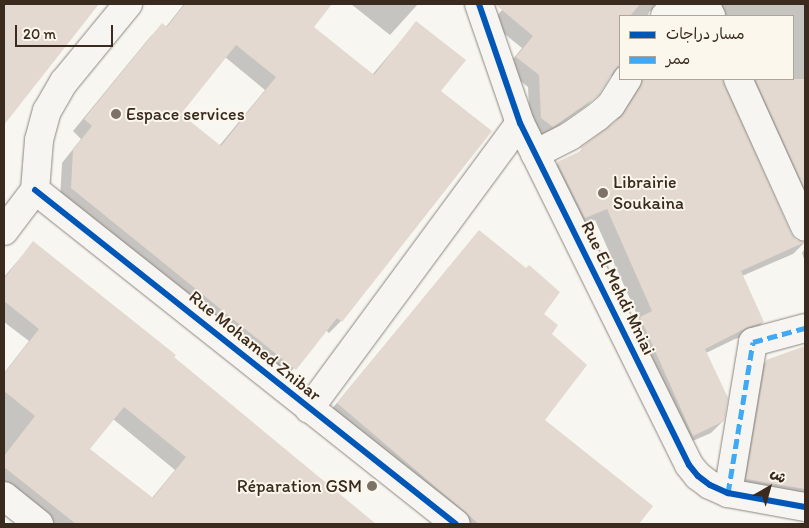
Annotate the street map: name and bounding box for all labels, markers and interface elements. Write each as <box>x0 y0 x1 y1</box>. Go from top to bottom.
scale bar <box>18 15 115 47</box>
legend <box>619 15 794 80</box>
text: 20 m <box>23 25 56 43</box>
text: مسار دراجات <box>666 25 745 43</box>
text: ممر <box>666 50 690 68</box>
place label: Espace services <box>126 103 245 125</box>
marker: Espace services <box>110 108 122 120</box>
place label: Librairie Soukaina <box>613 172 684 214</box>
marker: Librairie Soukaina <box>597 187 609 199</box>
street label: Rue El Mehdi Mniai <box>576 218 660 358</box>
street label: Rue Mohamed Znibar <box>185 286 325 406</box>
north arrow <box>744 463 794 513</box>
text: ش <box>767 464 790 487</box>
place label: Réparation GSM <box>237 475 362 497</box>
marker: Réparation GSM <box>366 480 378 492</box>

